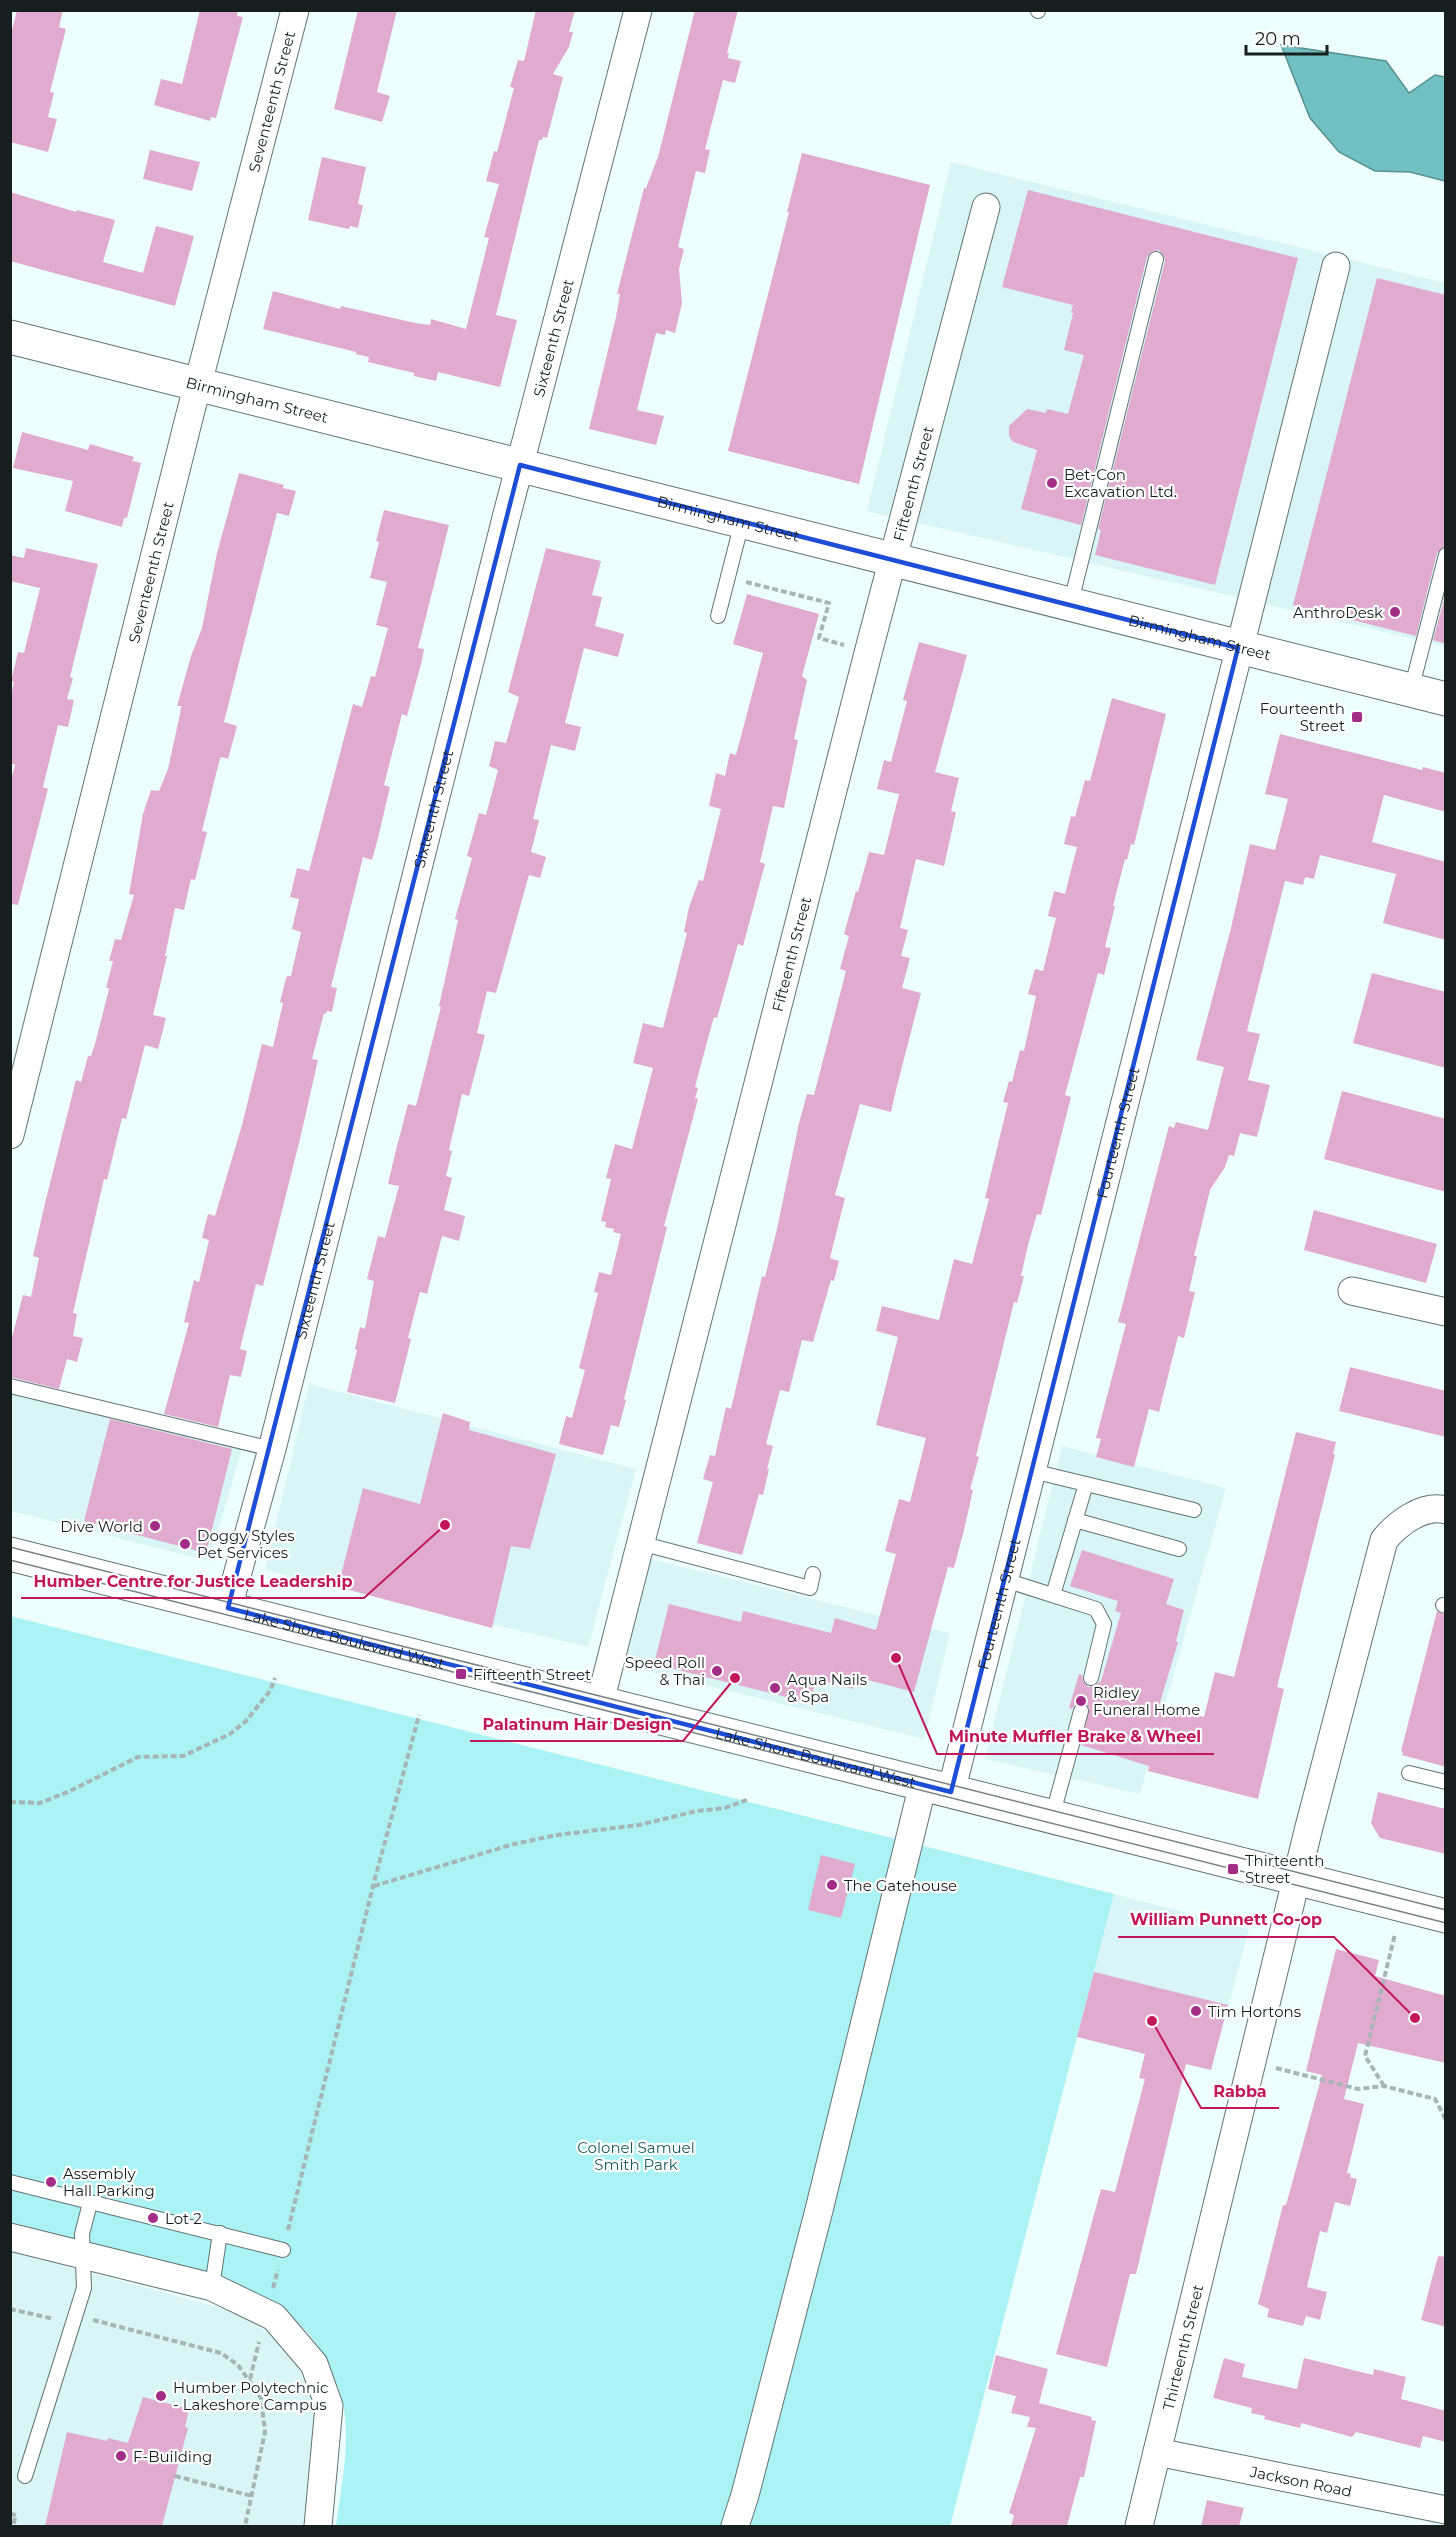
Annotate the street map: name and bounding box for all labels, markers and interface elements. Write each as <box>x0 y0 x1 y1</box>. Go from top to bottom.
scale bar <box>1246 18 1327 56</box>
text: 20 m <box>1255 28 1301 50</box>
street label: Seventeenth Street <box>244 29 299 174</box>
street label: Sixteenth Street <box>528 277 577 399</box>
street label: Birmingham Street <box>184 372 330 426</box>
street label: Fifteenth Street <box>889 424 937 543</box>
place label: Bet-Con Excavation Ltd. <box>1064 465 1177 501</box>
marker: Bet-Con Excavation Ltd. <box>1045 476 1059 490</box>
street label: Birmingham Street <box>655 491 802 545</box>
street label: Seventeenth Street <box>124 500 177 645</box>
place label: AnthroDesk <box>1293 603 1383 622</box>
marker: AnthroDesk <box>1388 605 1402 619</box>
street label: Birmingham Street <box>1127 610 1273 664</box>
place label: Fourteenth Street <box>1260 699 1345 735</box>
marker: Fourteenth Street <box>1350 710 1364 724</box>
street label: Sixteenth Street <box>409 748 457 870</box>
street label: Fifteenth Street <box>767 894 815 1014</box>
street label: Fourteenth Street <box>1092 1065 1143 1200</box>
street label: Sixteenth Street <box>290 1219 338 1341</box>
place label: Dive World <box>60 1517 143 1536</box>
marker: Dive World <box>148 1519 162 1533</box>
place label: Doggy Styles Pet Services <box>197 1526 295 1562</box>
street label: Fourteenth Street <box>973 1536 1024 1671</box>
marker: Doggy Styles Pet Services <box>178 1537 192 1551</box>
callout: Humber Centre for Justice Leadership <box>21 1564 364 1598</box>
text: Humber Centre for Justice Leadership <box>34 1572 352 1591</box>
street label: Lake Shore Boulevard West <box>242 1604 447 1673</box>
place label: Speed Roll & Thai <box>625 1653 705 1689</box>
marker: Speed Roll & Thai <box>710 1664 724 1678</box>
place label: Fifteenth Street <box>473 1665 591 1684</box>
marker: Fifteenth Street <box>454 1667 468 1681</box>
place label: Aqua Nails & Spa <box>787 1670 867 1706</box>
marker: Aqua Nails & Spa <box>768 1681 782 1695</box>
place label: Ridley Funeral Home <box>1093 1683 1200 1719</box>
marker: Ridley Funeral Home <box>1074 1694 1088 1708</box>
callout: Palatinum Hair Design <box>470 1707 683 1741</box>
text: Palatinum Hair Design <box>482 1715 672 1734</box>
callout: Minute Muffler Brake & Wheel <box>937 1720 1214 1754</box>
street label: Lake Shore Boulevard West <box>714 1723 918 1791</box>
text: Minute Muffler Brake & Wheel <box>949 1727 1201 1746</box>
place label: Thirteenth Street <box>1245 1851 1324 1887</box>
marker: Thirteenth Street <box>1226 1862 1240 1876</box>
place label: The Gatehouse <box>844 1876 957 1895</box>
marker: The Gatehouse <box>825 1878 839 1892</box>
callout: William Punnett Co-op <box>1118 1903 1334 1937</box>
text: William Punnett Co-op <box>1130 1910 1322 1929</box>
place label: Tim Hortons <box>1208 2002 1301 2021</box>
marker: Tim Hortons <box>1189 2004 1203 2018</box>
callout: Rabba <box>1201 2074 1279 2108</box>
text: Rabba <box>1213 2082 1267 2101</box>
park label: Colonel Samuel Smith Park <box>577 2138 695 2174</box>
place label: Assembly Hall Parking <box>63 2164 155 2200</box>
marker: Assembly Hall Parking <box>44 2175 58 2189</box>
place label: Lot 2 <box>165 2209 202 2228</box>
marker: Lot 2 <box>146 2211 160 2225</box>
street label: Thirteenth Street <box>1158 2282 1207 2412</box>
place label: Humber Polytechnic - Lakeshore Campus <box>173 2378 329 2414</box>
marker: Humber Polytechnic - Lakeshore Campus <box>154 2389 168 2403</box>
place label: F-Building <box>133 2447 212 2466</box>
marker: F-Building <box>114 2449 128 2463</box>
street label: Jackson Road <box>1248 2461 1354 2500</box>

